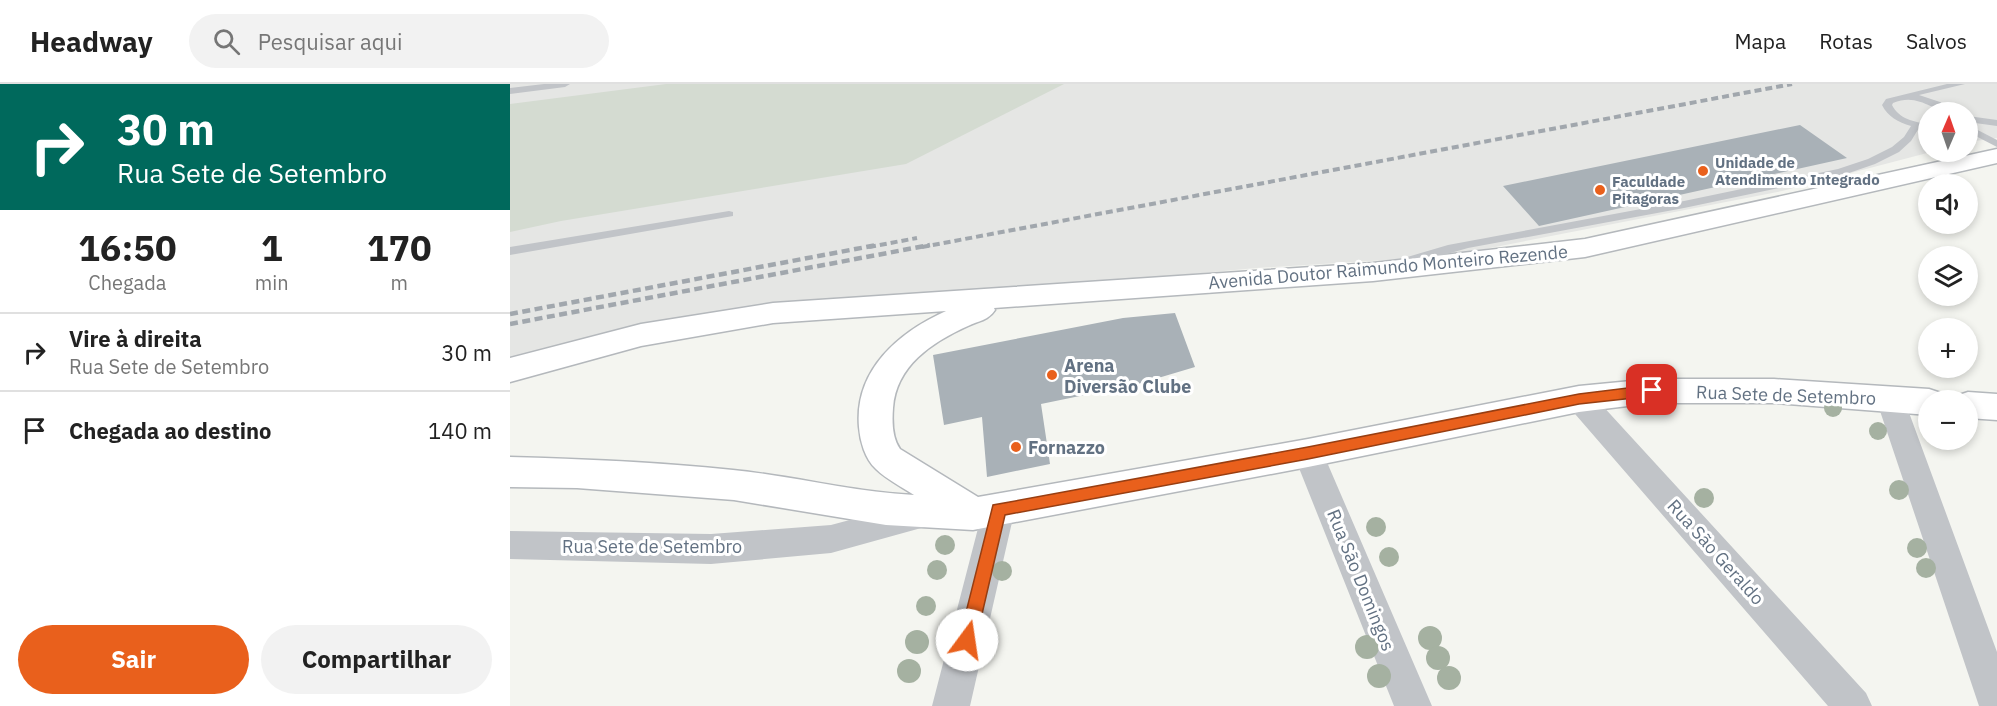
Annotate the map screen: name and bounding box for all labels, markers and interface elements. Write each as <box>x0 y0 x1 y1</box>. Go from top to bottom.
search box <box>189 14 609 68</box>
text: Headway <box>30 23 153 60</box>
icon: search <box>210 25 243 58</box>
text: Pesquisar aqui <box>258 27 402 56</box>
text: Mapa <box>1735 27 1786 55</box>
text: Rotas <box>1819 27 1873 55</box>
text: Salvos <box>1906 27 1967 55</box>
text: 30 m <box>117 102 215 157</box>
north arrow <box>1918 102 1978 162</box>
map controls <box>1918 102 1978 450</box>
icon: right <box>18 108 96 186</box>
place label: Unidade de Atendimento Integrado <box>1715 153 1880 189</box>
text: Rua Sete de Setembro <box>117 155 387 190</box>
marker: Unidade de Atendimento Integrado <box>1696 164 1710 178</box>
place label: Faculdade Pitagoras <box>1612 172 1685 208</box>
button: sound <box>1918 174 1978 234</box>
marker: Faculdade Pitagoras <box>1593 183 1607 197</box>
text: 16:50 <box>78 224 177 271</box>
text: 1 <box>261 224 283 271</box>
text: 170 <box>367 224 432 271</box>
street label: Avenida Doutor Raimundo Monteiro Rezende <box>1207 240 1569 294</box>
button: layers <box>1918 246 1978 306</box>
text: Chegada <box>88 269 167 296</box>
text: min <box>255 269 289 296</box>
text: m <box>391 269 408 296</box>
button: + <box>1918 318 1978 378</box>
text: Vire à direita <box>69 324 202 353</box>
icon: right <box>18 336 51 369</box>
text: 30 m <box>441 338 492 367</box>
text: Rua Sete de Setembro <box>69 353 269 380</box>
place label: Arena Diversão Clube <box>1064 354 1191 398</box>
pin <box>1626 364 1677 415</box>
marker: Arena Diversão Clube <box>1045 368 1059 382</box>
icon: arrive <box>1635 373 1668 406</box>
street label: Rua Sete de Setembro <box>1696 380 1876 410</box>
button: − <box>1918 390 1978 450</box>
icon: arrive <box>18 414 51 447</box>
text: Chegada ao destino <box>69 416 272 445</box>
text: 140 m <box>428 416 492 445</box>
place label: Fornazzo <box>1028 436 1105 459</box>
marker: Fornazzo <box>1009 440 1023 454</box>
street label: Rua São Geraldo <box>1663 495 1769 609</box>
street label: Rua São Domingos <box>1322 506 1400 654</box>
street label: Rua Sete de Setembro <box>562 535 742 558</box>
position arrow <box>935 608 999 672</box>
button: Sair <box>18 625 249 694</box>
button: Compartilhar <box>261 625 492 694</box>

